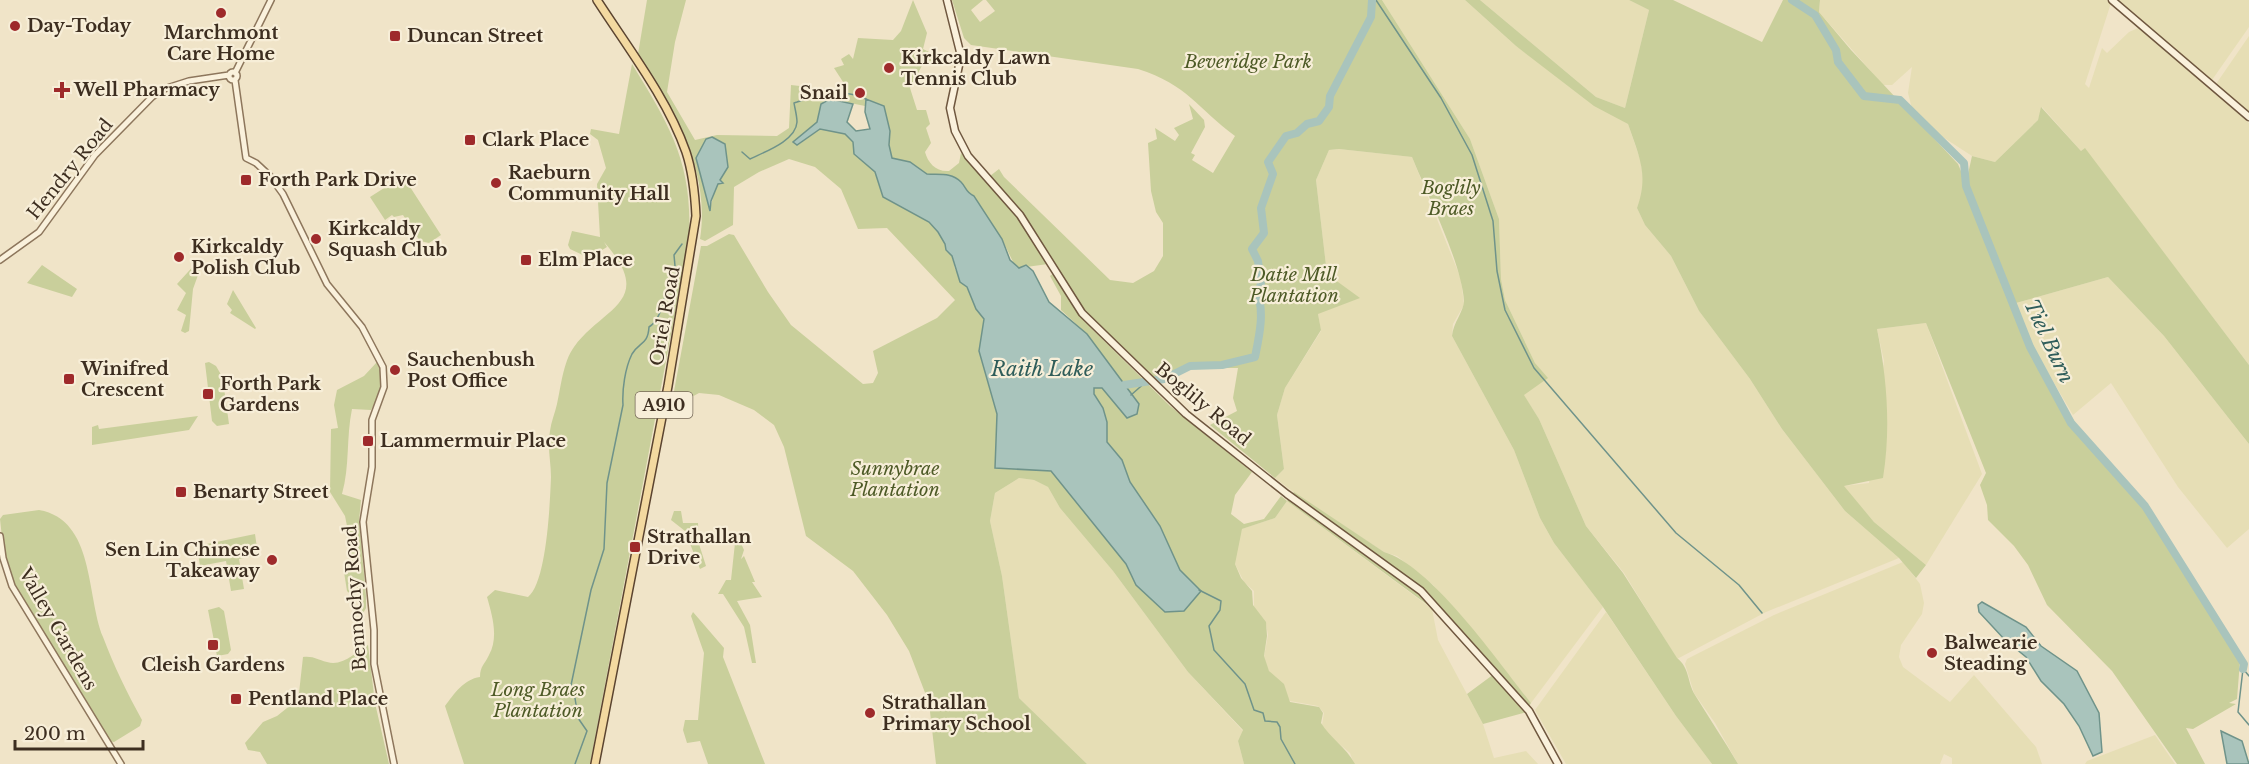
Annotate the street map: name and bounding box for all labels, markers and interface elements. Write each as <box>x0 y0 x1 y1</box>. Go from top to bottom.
marker: Marchmont Care Home <box>214 6 228 20</box>
place label: Day-Today <box>27 15 131 37</box>
marker: Day-Today <box>8 19 22 33</box>
place label: Marchmont Care Home <box>164 22 278 65</box>
place label: Duncan Street <box>407 25 543 47</box>
marker: Duncan Street <box>388 29 402 43</box>
place label: Kirkcaldy Lawn Tennis Club <box>901 47 1050 90</box>
park label: Beveridge Park <box>1183 51 1312 73</box>
marker: Kirkcaldy Lawn Tennis Club <box>882 61 896 75</box>
place label: Well Pharmacy <box>73 79 220 101</box>
place label: Snail <box>800 82 849 104</box>
marker: Well Pharmacy <box>55 83 69 97</box>
marker: Snail <box>853 86 867 100</box>
street label: Hendry Road <box>23 114 117 224</box>
place label: Clark Place <box>482 129 589 151</box>
marker: Clark Place <box>463 133 477 147</box>
place label: Raeburn Community Hall <box>508 162 670 205</box>
place label: Forth Park Drive <box>258 169 417 191</box>
marker: Forth Park Drive <box>239 173 253 187</box>
marker: Raeburn Community Hall <box>489 176 503 190</box>
park label: Boglily Braes <box>1421 177 1481 220</box>
place label: Kirkcaldy Squash Club <box>328 218 447 261</box>
marker: Kirkcaldy Squash Club <box>309 232 323 246</box>
place label: Kirkcaldy Polish Club <box>191 236 300 279</box>
place label: Elm Place <box>538 249 633 271</box>
marker: Kirkcaldy Polish Club <box>172 250 186 264</box>
marker: Elm Place <box>519 253 533 267</box>
street label: Oriel Road <box>645 264 685 368</box>
park label: Datie Mill Plantation <box>1248 264 1339 307</box>
water label: Tiel Burn <box>2019 295 2079 387</box>
place label: Sauchenbush Post Office <box>407 349 535 392</box>
water label: Raith Lake <box>990 357 1093 381</box>
place label: Winifred Crescent <box>80 358 169 401</box>
street label: Boglily Road <box>1151 358 1255 450</box>
marker: Sauchenbush Post Office <box>388 363 402 377</box>
marker: Winifred Crescent <box>62 372 76 386</box>
place label: Forth Park Gardens <box>220 373 322 416</box>
marker: Forth Park Gardens <box>201 387 215 401</box>
road number: A910 <box>636 392 692 418</box>
place label: Lammermuir Place <box>380 430 566 452</box>
marker: Lammermuir Place <box>361 434 375 448</box>
park label: Sunnybrae Plantation <box>849 458 940 501</box>
place label: Benarty Street <box>193 481 329 503</box>
marker: Benarty Street <box>174 485 188 499</box>
street label: Bennochy Road <box>339 524 371 672</box>
place label: Strathallan Drive <box>647 526 751 569</box>
place label: Sen Lin Chinese Takeaway <box>105 539 260 582</box>
marker: Strathallan Drive <box>628 540 642 554</box>
marker: Sen Lin Chinese Takeaway <box>265 553 279 567</box>
street label: Valley Gardens <box>14 563 102 694</box>
place label: Balwearie Steading <box>1944 632 2037 675</box>
marker: Cleish Gardens <box>206 638 220 652</box>
marker: Balwearie Steading <box>1925 646 1939 660</box>
place label: Cleish Gardens <box>141 654 285 676</box>
park label: Long Braes Plantation <box>490 679 585 722</box>
place label: Pentland Place <box>248 688 388 710</box>
marker: Pentland Place <box>229 692 243 706</box>
place label: Strathallan Primary School <box>882 692 1031 735</box>
marker: Strathallan Primary School <box>863 706 877 720</box>
scale bar <box>15 713 142 751</box>
text: 200 m <box>24 723 85 745</box>

